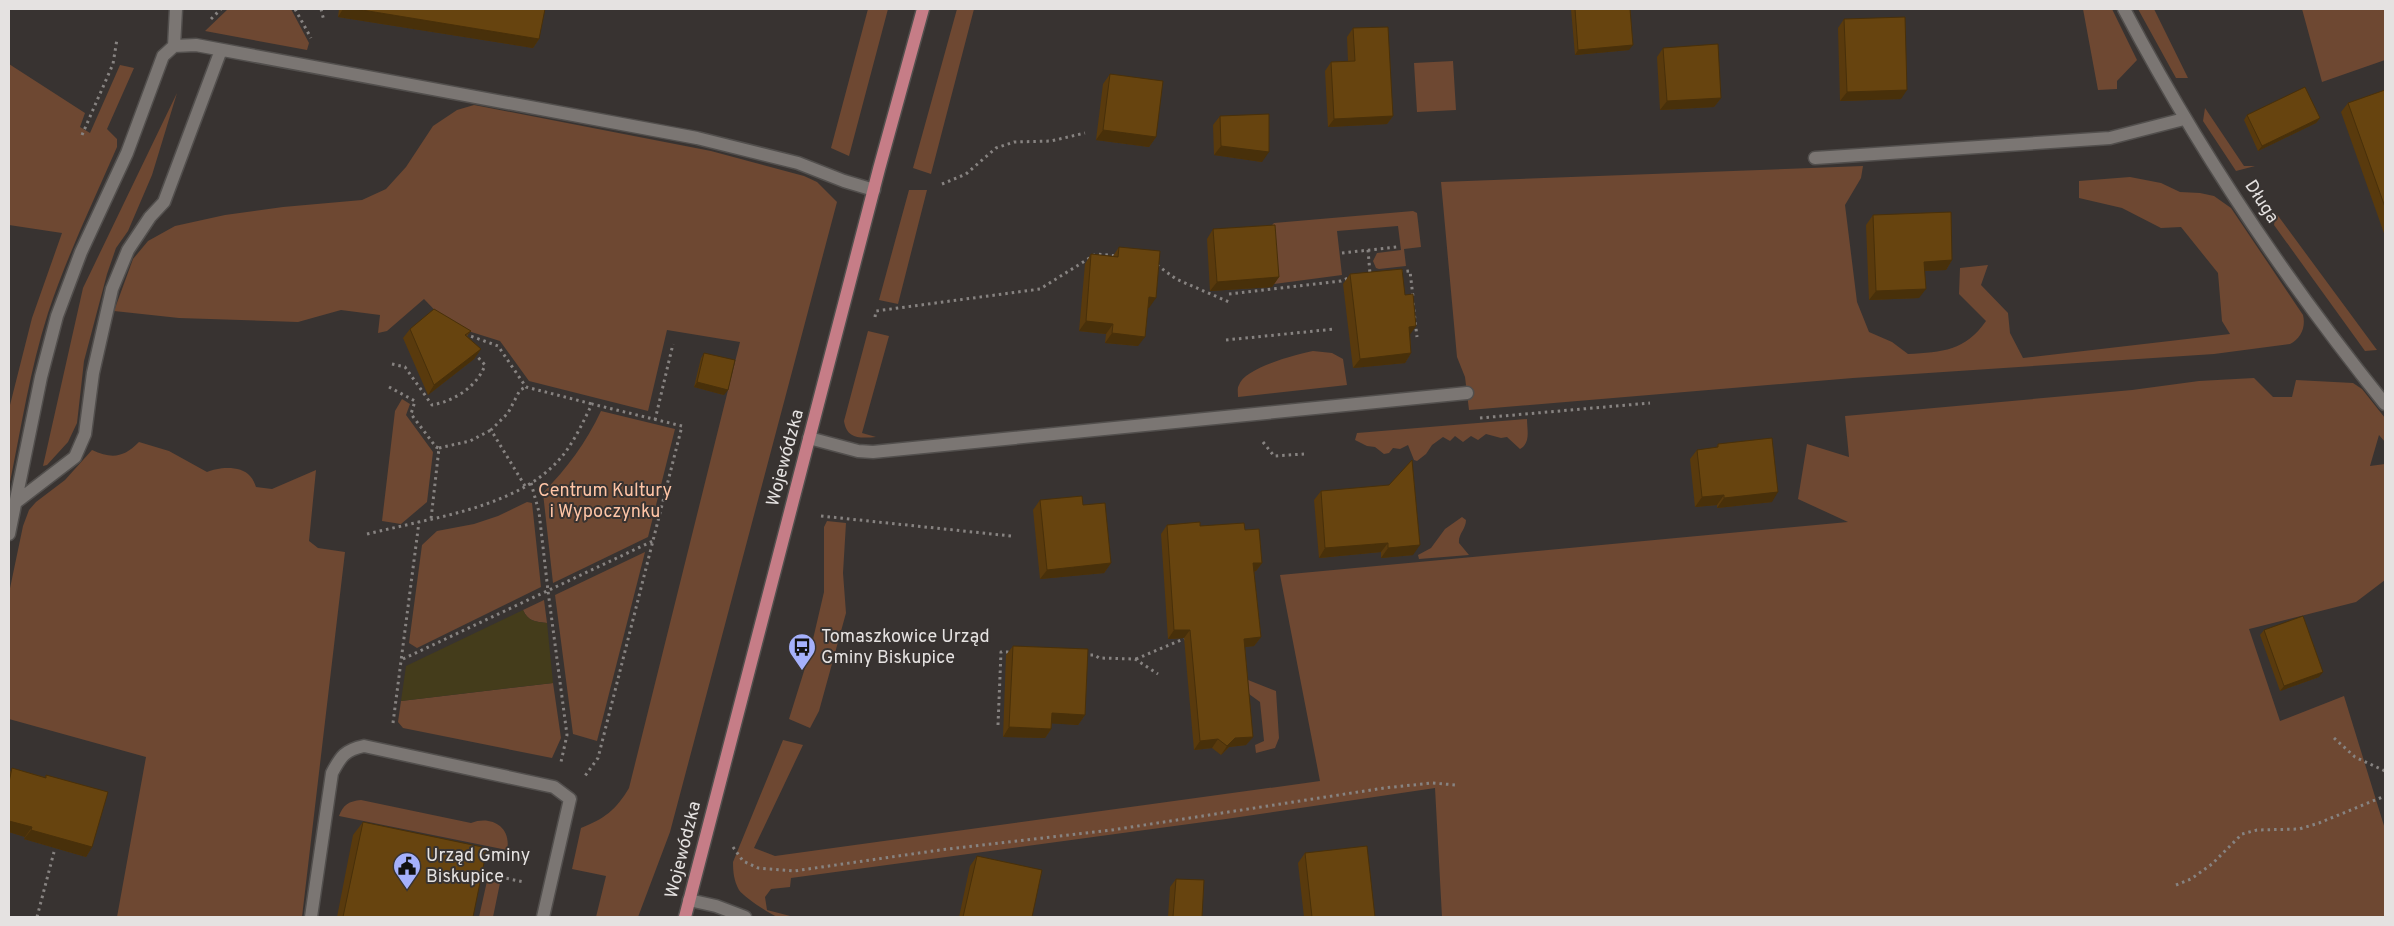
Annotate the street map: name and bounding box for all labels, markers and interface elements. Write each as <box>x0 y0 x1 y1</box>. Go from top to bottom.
street label: Długa <box>2239 176 2283 228</box>
street label: Wojewódzka <box>762 407 810 509</box>
park label: Centrum Kultury i Wypoczynku <box>538 480 672 524</box>
place label: Tomaszkowice Urząd Gminy Biskupice <box>821 626 990 670</box>
bus stop icon: Tomaszkowice Urząd Gminy Biskupice <box>787 632 817 671</box>
street label: Wojewódzka <box>661 799 707 901</box>
place label: Urząd Gminy Biskupice <box>426 845 530 889</box>
public building icon: Urząd Gminy Biskupice <box>392 851 422 890</box>

